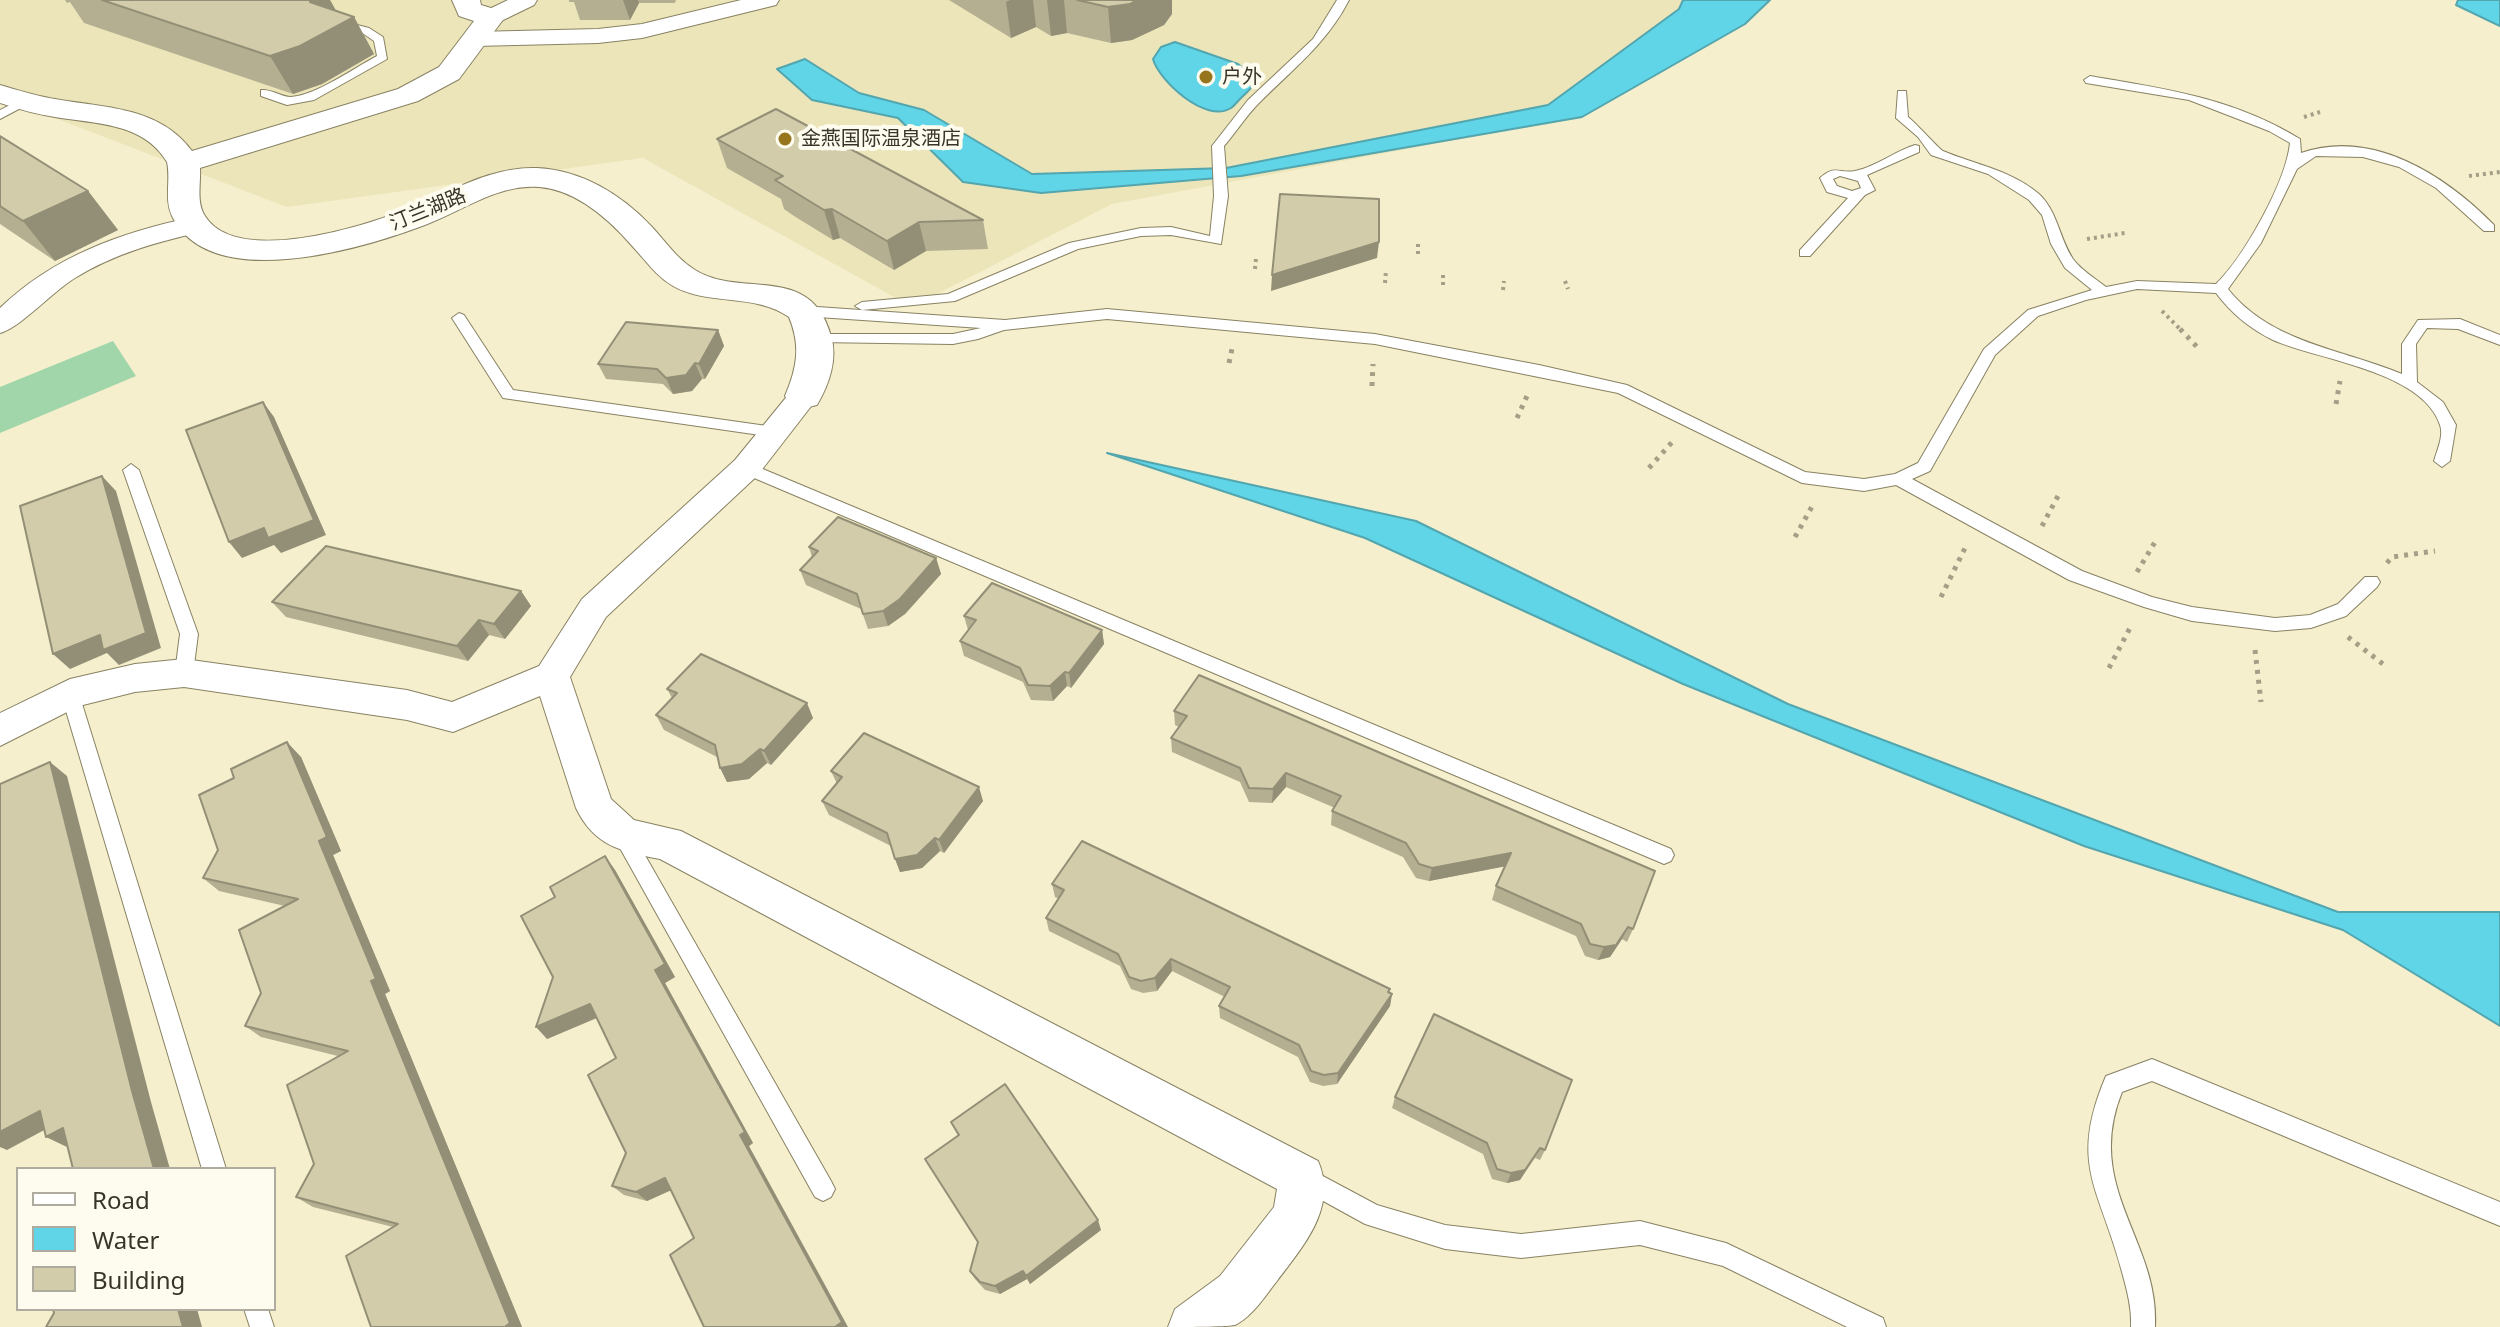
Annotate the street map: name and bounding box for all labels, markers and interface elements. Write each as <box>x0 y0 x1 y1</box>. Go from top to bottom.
place label: 户外 <box>1222 65 1262 89</box>
marker: 户外 <box>1197 68 1215 86</box>
place label: 金燕国际温泉酒店 <box>801 127 961 151</box>
marker: 金燕国际温泉酒店 <box>776 130 794 148</box>
street label: 汀兰湖路 <box>386 184 470 236</box>
legend <box>16 1167 276 1311</box>
text: Road <box>92 1183 150 1216</box>
text: Water <box>92 1223 159 1256</box>
text: Building <box>92 1263 185 1296</box>

